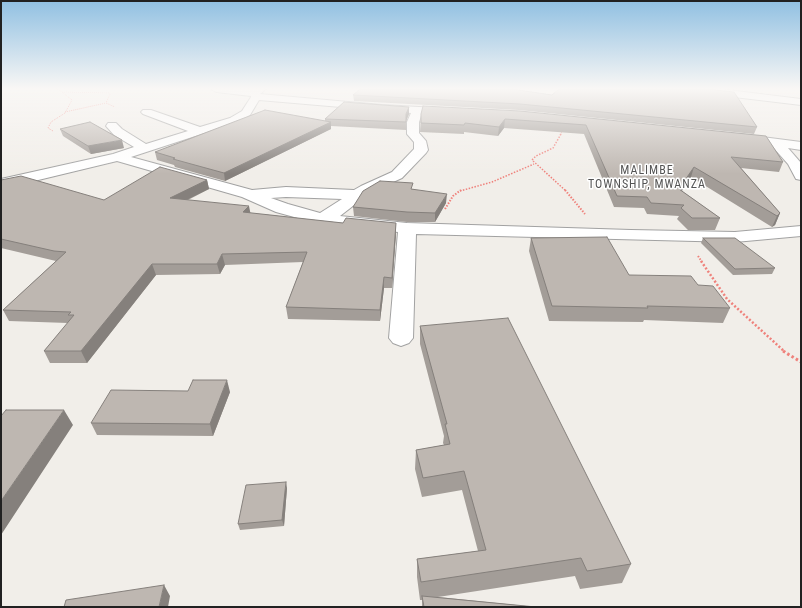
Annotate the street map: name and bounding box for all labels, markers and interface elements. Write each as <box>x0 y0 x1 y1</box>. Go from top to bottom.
district label: MALIMBE TOWNSHIP, MWANZA <box>588 164 706 192</box>

